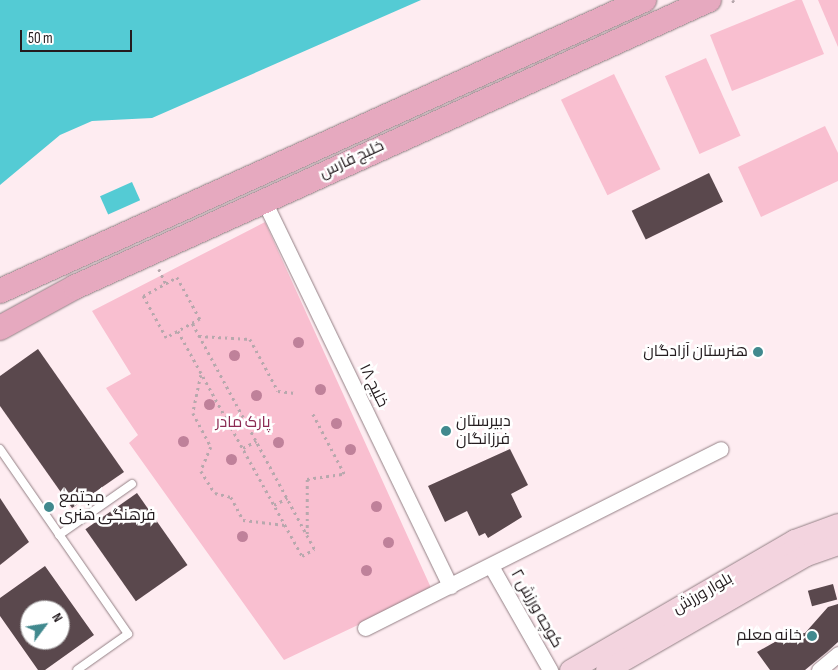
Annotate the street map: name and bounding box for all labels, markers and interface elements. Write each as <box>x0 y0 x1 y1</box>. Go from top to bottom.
scale bar <box>22 20 135 52</box>
text: 50 m <box>28 29 53 48</box>
street label: خلیج فارس <box>317 137 387 183</box>
place label: هنرستان آزادگان <box>643 342 748 362</box>
marker: هنرستان آزادگان <box>752 346 764 358</box>
street label: خلیج ۱۸ <box>354 361 392 411</box>
place label: دبیرستان فرزانگان <box>456 412 511 450</box>
park label: پارک مادر <box>215 413 271 433</box>
marker: دبیرستان فرزانگان <box>440 425 452 437</box>
place label: مجتمع فرهنگی هنری <box>59 488 156 526</box>
marker: مجتمع فرهنگی هنری <box>43 501 55 513</box>
street label: کوچه ورزش ۲ <box>506 566 566 652</box>
street label: بلوار ورزش <box>670 569 736 619</box>
north arrow <box>20 600 70 650</box>
text: N <box>48 610 67 625</box>
place label: خانه معلم <box>736 626 802 646</box>
marker: خانه معلم <box>806 630 818 642</box>

